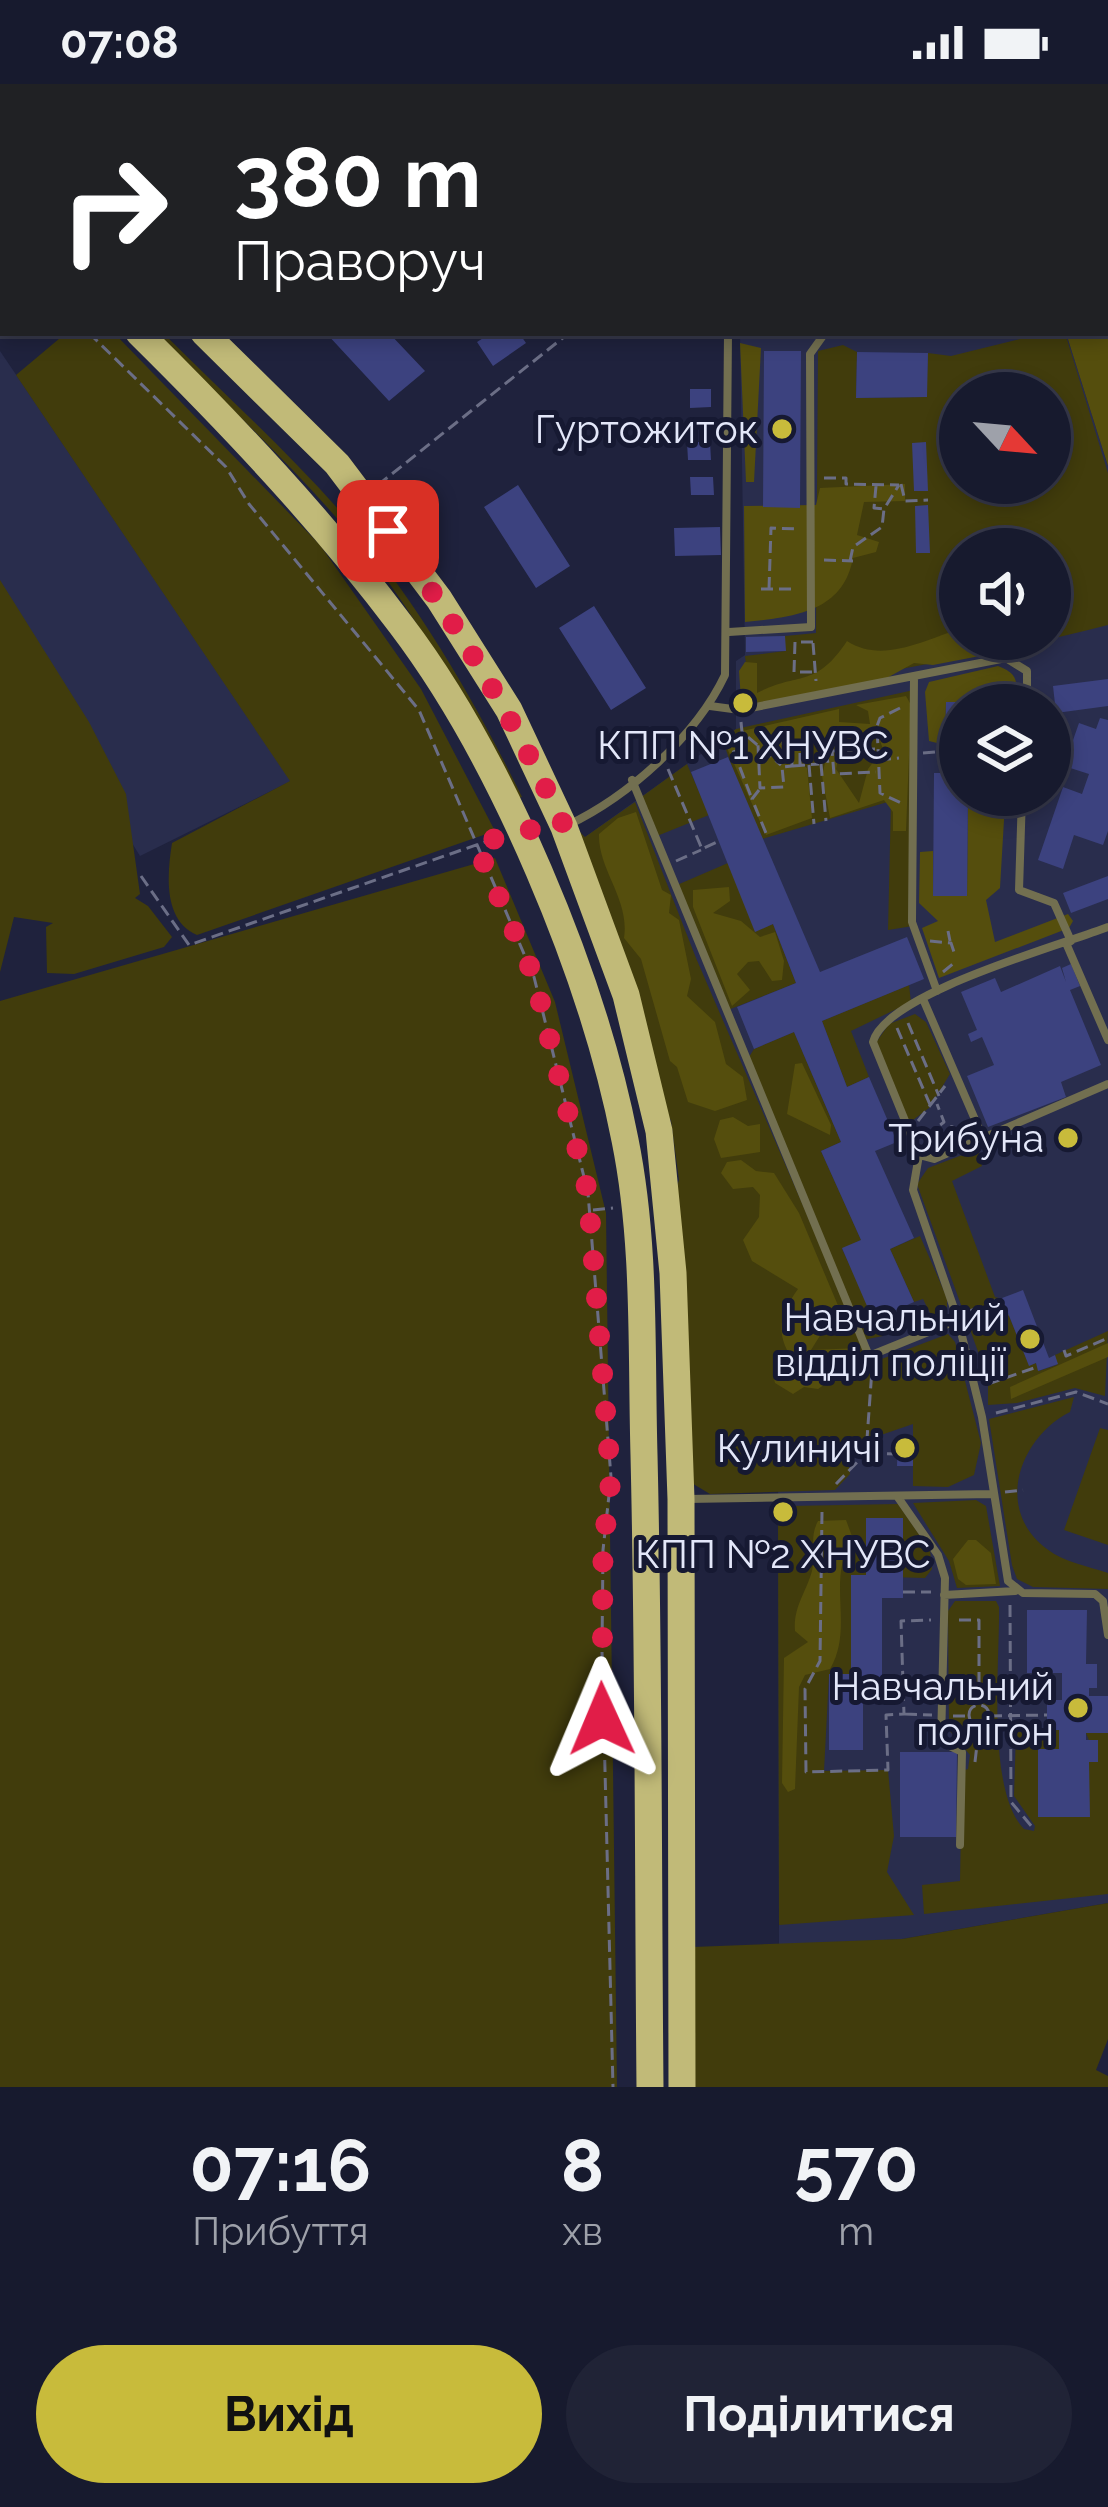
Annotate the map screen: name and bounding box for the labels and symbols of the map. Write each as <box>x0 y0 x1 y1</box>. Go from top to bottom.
north arrow <box>939 372 1071 504</box>
place label: Гуртожиток <box>535 406 758 452</box>
marker: Гуртожиток <box>769 416 795 442</box>
pin <box>337 480 439 582</box>
marker: КПП №1 ХНУВС <box>730 690 756 716</box>
place label: КПП №1 ХНУВС <box>597 722 889 768</box>
place label: Трибуна <box>888 1115 1044 1161</box>
marker: Трибуна <box>1055 1125 1081 1151</box>
place label: Навчальний відділ поліції <box>775 1294 1006 1385</box>
marker: Навчальний відділ поліції <box>1017 1326 1043 1352</box>
place label: Кулиничі <box>717 1425 881 1471</box>
marker: Кулиничі <box>892 1435 918 1461</box>
marker: КПП №2 ХНУВС <box>770 1499 796 1525</box>
place label: КПП №2 ХНУВС <box>635 1531 931 1577</box>
position arrow <box>539 1656 665 1782</box>
place label: Навчальний полігон <box>832 1663 1054 1754</box>
marker: Навчальний полігон <box>1065 1695 1091 1721</box>

